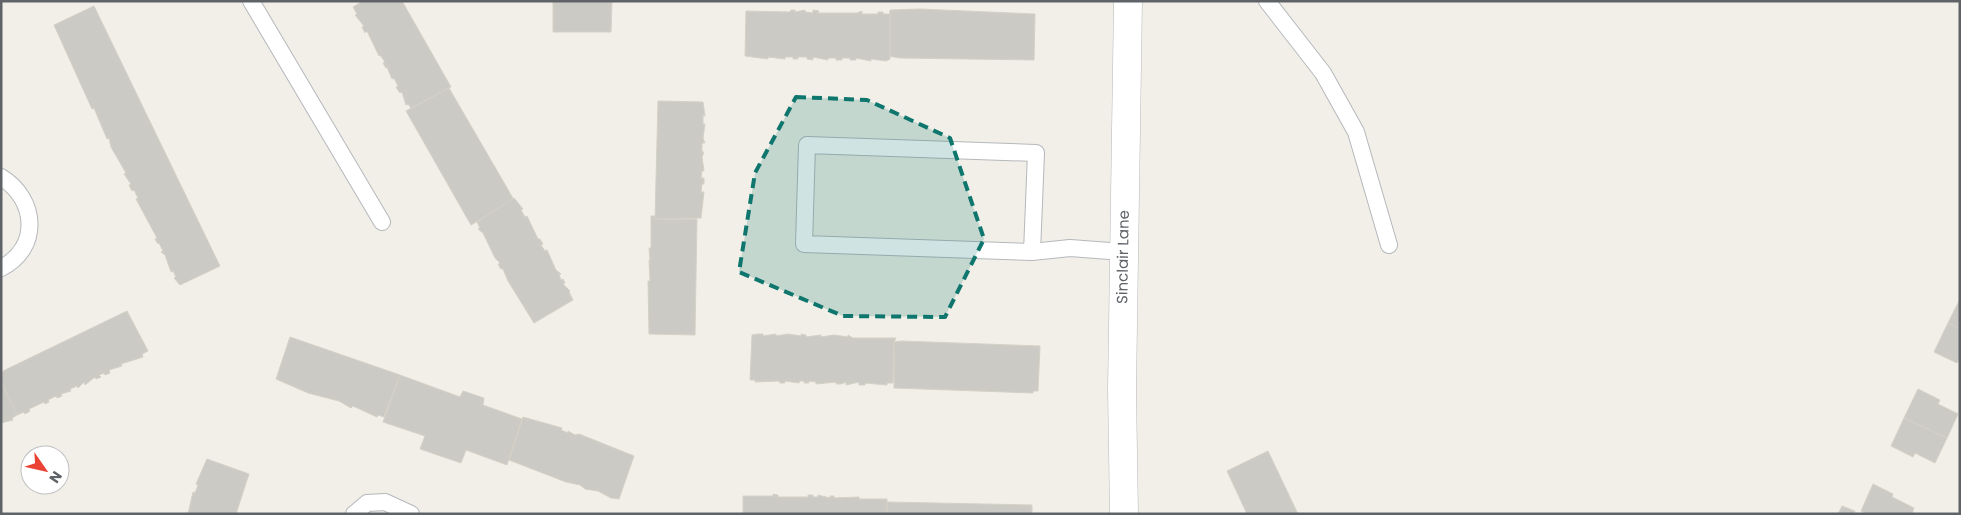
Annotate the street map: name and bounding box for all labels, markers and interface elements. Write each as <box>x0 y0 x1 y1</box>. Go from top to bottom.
street label: Sinclair Lane <box>1111 210 1134 304</box>
north arrow <box>20 445 70 495</box>
text: N <box>45 467 67 487</box>

